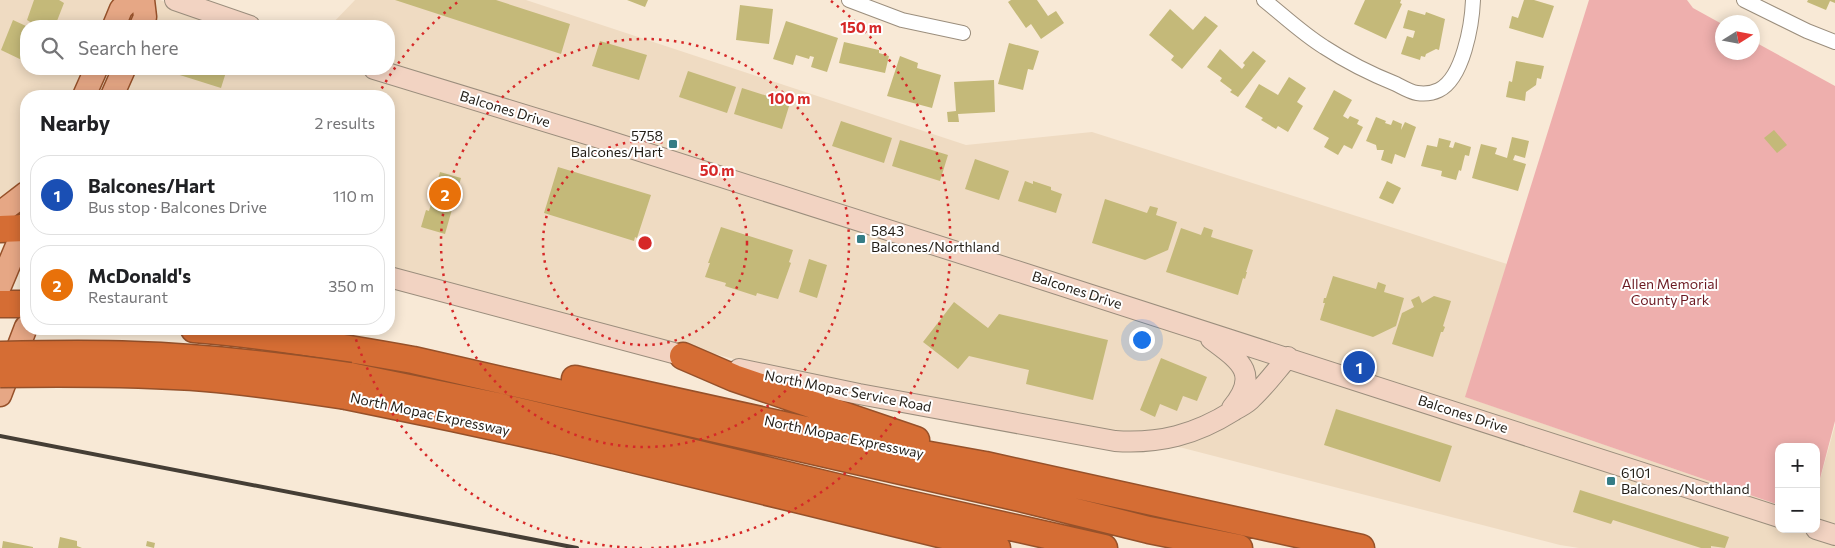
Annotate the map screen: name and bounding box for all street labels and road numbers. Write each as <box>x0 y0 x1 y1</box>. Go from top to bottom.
street label: Balcones Drive <box>458 87 552 130</box>
street label: Balcones Drive <box>1030 267 1124 312</box>
street label: North Mopac Service Road <box>763 366 933 415</box>
street label: North Mopac Expressway <box>349 388 511 439</box>
street label: Balcones Drive <box>1416 391 1510 436</box>
street label: North Mopac Expressway <box>763 411 925 462</box>

